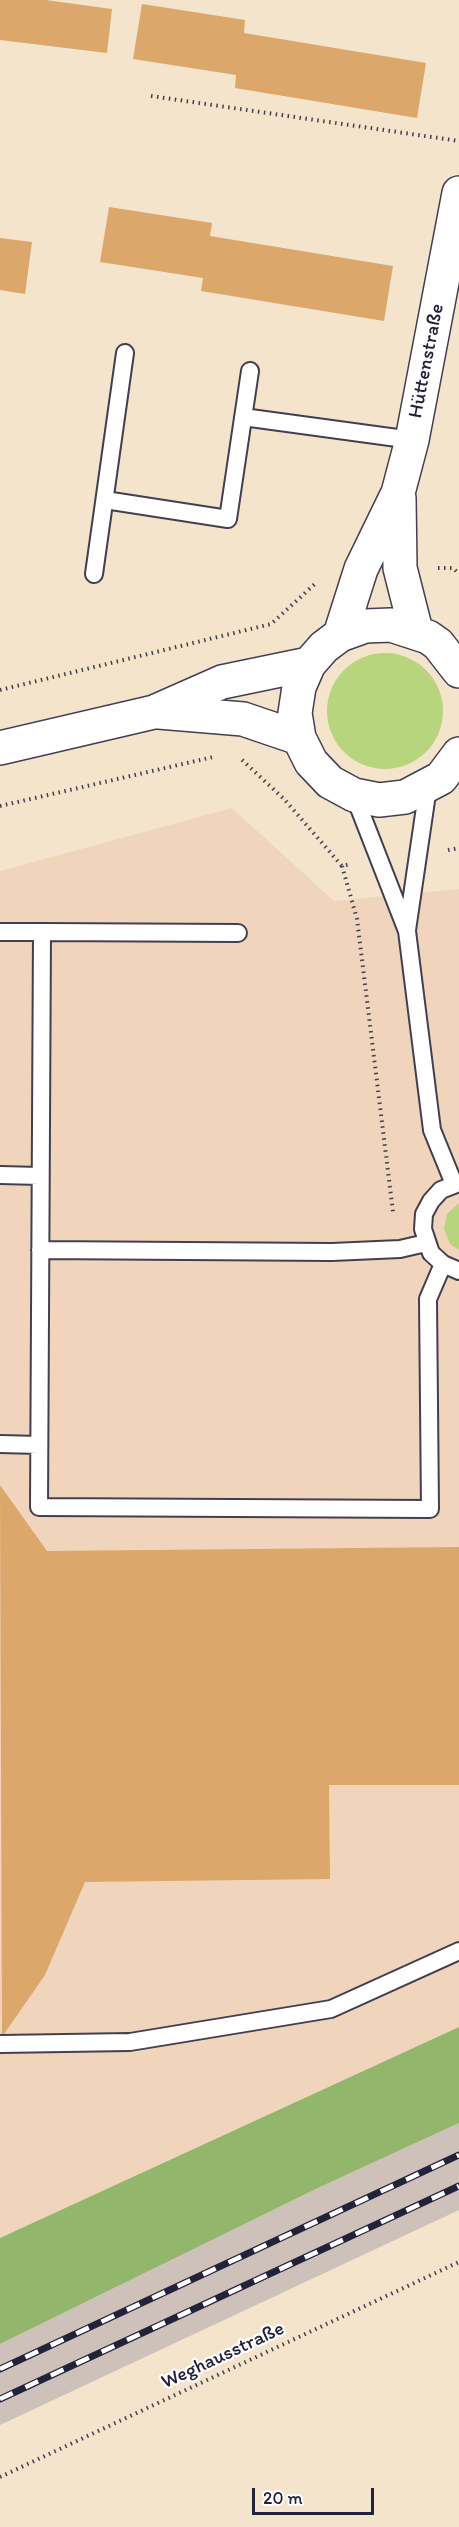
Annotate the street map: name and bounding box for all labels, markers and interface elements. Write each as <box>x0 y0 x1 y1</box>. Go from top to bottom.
street label: Hüttenstraße <box>404 302 450 420</box>
street label: Weghausstraße <box>158 2317 288 2395</box>
scale bar <box>255 2476 376 2514</box>
text: 20 m <box>263 2487 303 2509</box>

